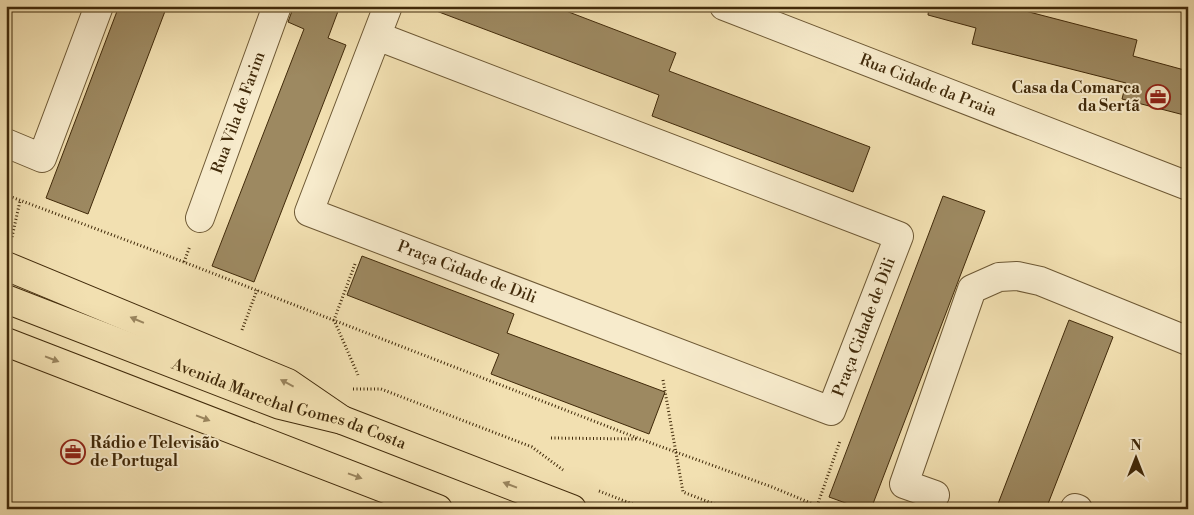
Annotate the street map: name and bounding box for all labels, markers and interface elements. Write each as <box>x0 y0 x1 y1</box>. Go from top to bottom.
street label: Rua Vila de Farim <box>207 49 270 176</box>
street label: Rua Cidade da Praia <box>857 50 1000 121</box>
place label: Casa da Comarca da Sertã <box>1012 78 1140 116</box>
office icon: Casa da Comarca da Sertã <box>1145 84 1171 110</box>
street label: Praça Cidade de Dili <box>395 236 539 308</box>
street label: Praça Cidade de Dili <box>828 255 900 399</box>
one-way arrow <box>130 316 144 324</box>
street label: Avenida Marechal Gomes da Costa <box>168 354 410 454</box>
one-way arrow <box>45 355 60 363</box>
one-way arrow <box>280 379 294 387</box>
one-way arrow <box>196 414 211 422</box>
north arrow <box>1112 432 1162 482</box>
place label: Rádio e Televisão de Portugal <box>90 433 220 471</box>
text: N <box>1130 437 1142 455</box>
office icon: Rádio e Televisão de Portugal <box>60 439 86 465</box>
one-way arrow <box>348 472 363 480</box>
one-way arrow <box>503 481 518 488</box>

